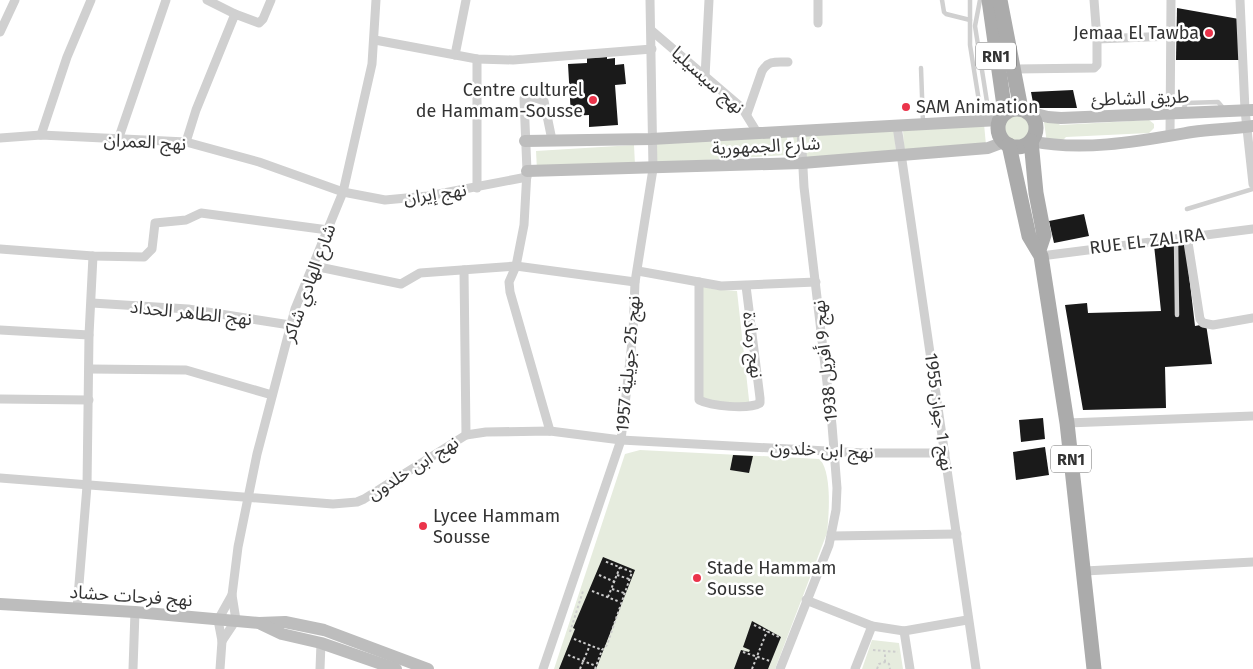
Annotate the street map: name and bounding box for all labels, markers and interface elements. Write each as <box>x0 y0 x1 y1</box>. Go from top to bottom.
place label: Jemaa El Tawba <box>1073 22 1199 44</box>
marker: Jemaa El Tawba <box>1203 27 1215 39</box>
street label: نهج سيسيليا <box>666 42 749 120</box>
road number: RN1 <box>976 42 1016 70</box>
place label: Centre culturel de Hammam-Sousse <box>416 79 583 122</box>
street label: طريق الشاطئ <box>1090 85 1190 111</box>
marker: Centre culturel de Hammam-Sousse <box>587 94 599 106</box>
place label: SAM Animation <box>916 96 1039 118</box>
marker: SAM Animation <box>900 101 912 113</box>
street label: نهج العمران <box>103 129 187 157</box>
street label: شارع الجمهورية <box>711 132 821 163</box>
street label: نهج إيران <box>402 179 468 211</box>
street label: شارع الهادي شاكر <box>277 221 343 347</box>
street label: RUE EL ZALIRA <box>1088 223 1206 259</box>
street label: نهج 25 جويلية 1957 <box>611 295 647 433</box>
street label: نهج الطاهر الحداد <box>129 296 253 332</box>
street label: نهج 9 أفريل 1938 <box>807 299 844 423</box>
street label: نهج رمادة <box>736 310 768 380</box>
street label: نهج 1 جوان 1955 <box>918 352 958 473</box>
street label: نهج ابن خلدون <box>363 431 464 506</box>
street label: نهج ابن خلدون <box>770 436 874 466</box>
road number: RN1 <box>1051 446 1091 472</box>
place label: Lycee Hammam Sousse <box>433 505 560 548</box>
marker: Lycee Hammam Sousse <box>417 520 429 532</box>
place label: Stade Hammam Sousse <box>707 557 836 600</box>
marker: Stade Hammam Sousse <box>691 572 703 584</box>
street label: نهج فرحات حشاد <box>69 581 193 613</box>

